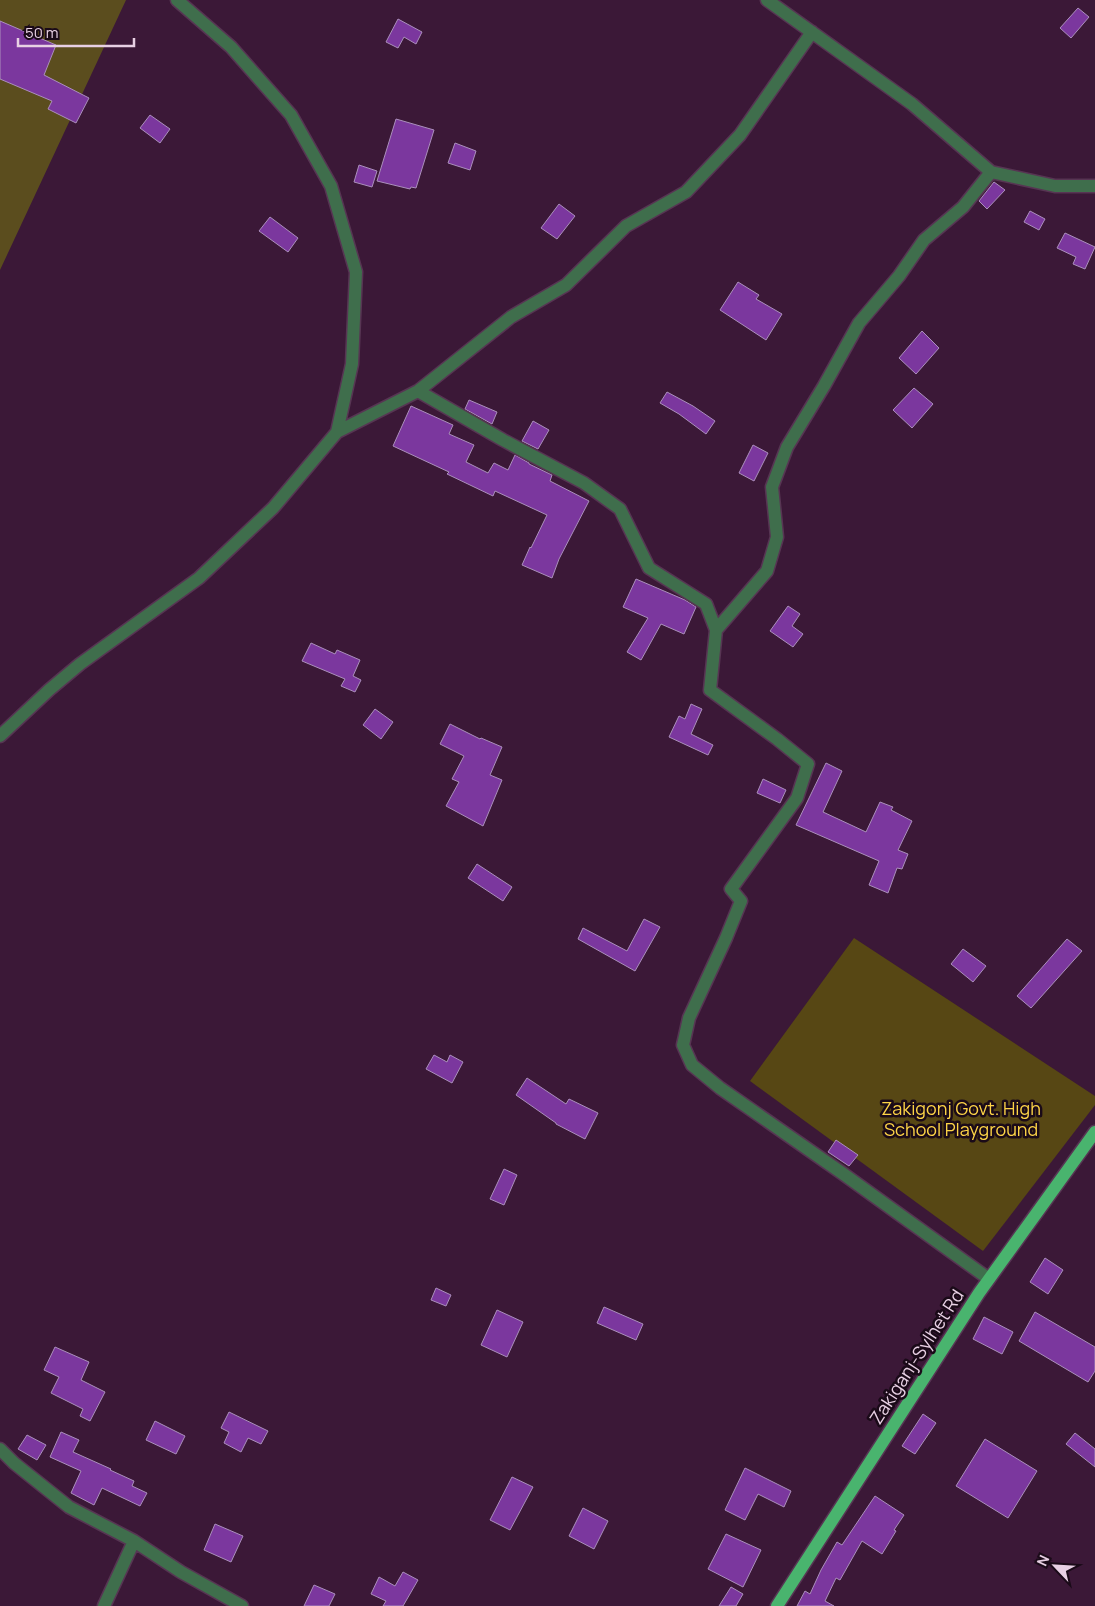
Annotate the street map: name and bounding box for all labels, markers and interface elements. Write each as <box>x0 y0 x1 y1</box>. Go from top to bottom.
scale bar <box>18 15 134 47</box>
text: 50 m <box>25 22 59 43</box>
park label: Zakigonj Govt. High School Playground <box>881 1096 1041 1141</box>
street label: Zakiganj-Sylhet Rd <box>864 1284 969 1429</box>
north arrow <box>1030 1541 1080 1591</box>
text: N <box>1032 1552 1054 1569</box>

